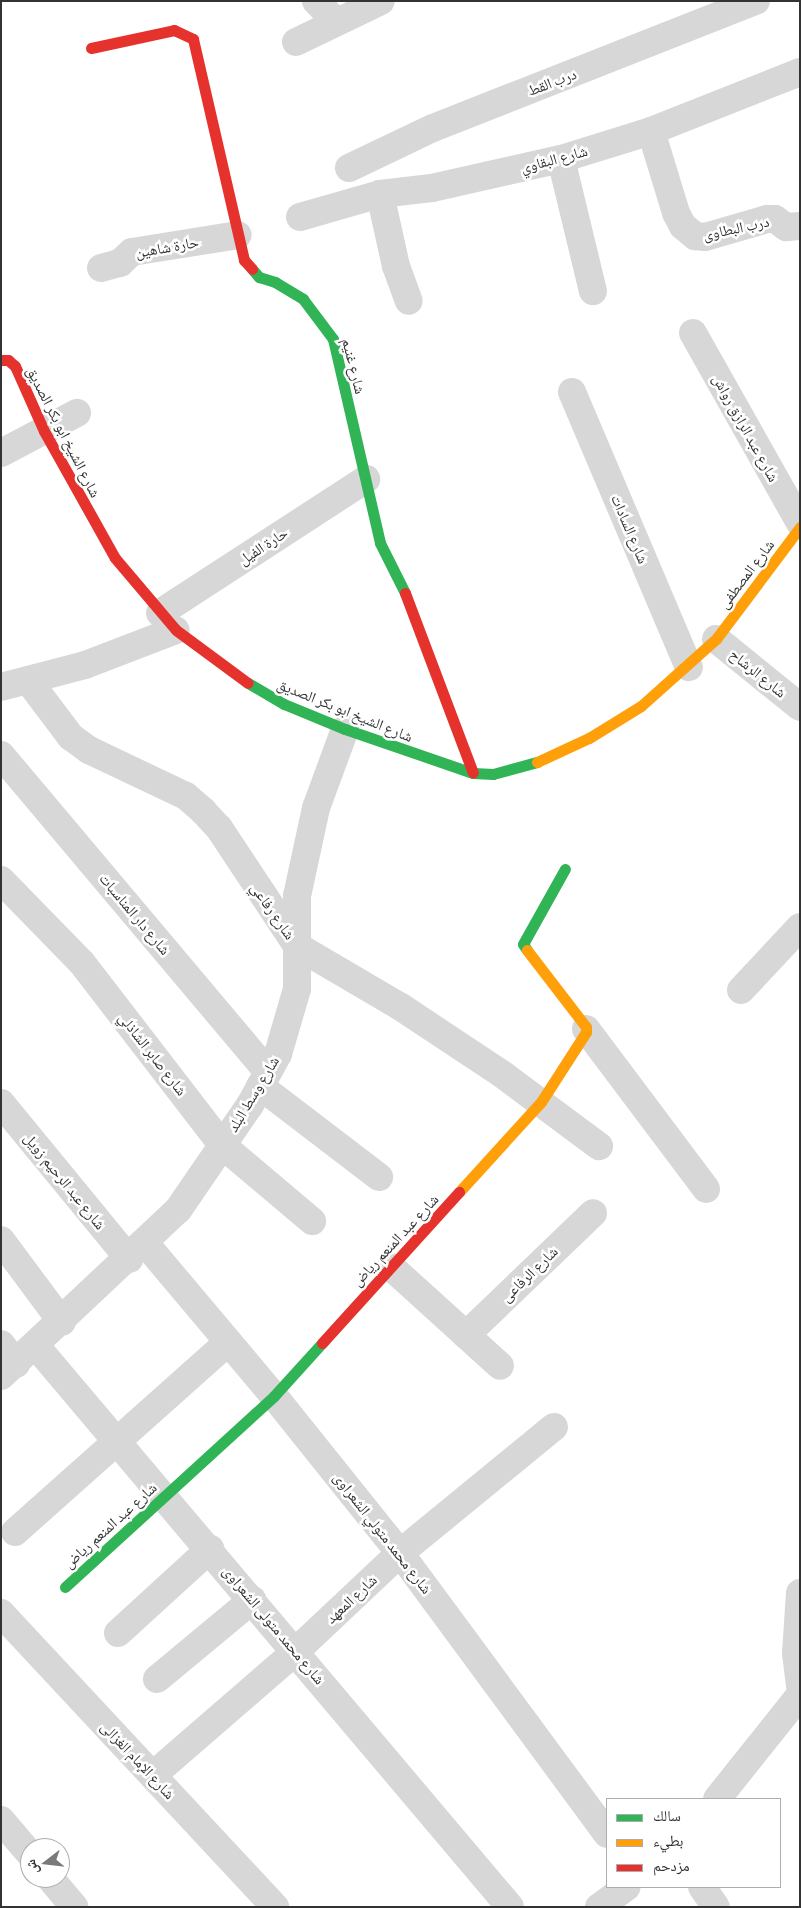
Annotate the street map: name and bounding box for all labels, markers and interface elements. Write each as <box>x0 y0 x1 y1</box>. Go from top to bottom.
street label: درب القط <box>525 65 579 99</box>
street label: شارع البقاوي <box>519 141 589 177</box>
street label: درب البطاوى <box>701 212 771 244</box>
street label: حارة شاهين <box>134 233 200 261</box>
street label: شارع غنيم <box>338 336 370 396</box>
street label: شارع الشيخ ابو بكر الصديق <box>23 363 105 501</box>
street label: شارع عبد الرازق رواش <box>709 371 783 485</box>
street label: شارع السادات <box>607 492 653 566</box>
street label: حارة الفيل <box>235 523 291 569</box>
street label: شارع المصطفى <box>714 536 778 612</box>
street label: شارع الرشاح <box>726 645 790 701</box>
street label: شارع الشيخ ابو بكر الصديق <box>275 675 415 745</box>
street label: شارع دار المناسبات <box>96 870 174 958</box>
street label: شارع رفاعي <box>247 879 299 943</box>
street label: شارع صابر الشاذلي <box>115 1009 191 1099</box>
street label: شارع وسط البلد <box>223 1053 283 1135</box>
street label: شارع عبد الرحيم زويل <box>21 1129 109 1233</box>
street label: شارع عبد المنعم رياض <box>348 1190 442 1290</box>
street label: شارع الرفاعى <box>497 1242 561 1306</box>
street label: شارع محمد متولي الشعراوى <box>330 1469 436 1597</box>
street label: شارع عبد المنعم رياض <box>60 1478 160 1572</box>
street label: شارع محمد متولى الشعراوى <box>219 1562 329 1688</box>
street label: شارع المعهد <box>322 1571 380 1627</box>
street label: شارع الإمام الغزالى <box>97 1717 179 1803</box>
legend <box>606 1798 781 1888</box>
text: سالك <box>653 1806 681 1824</box>
text: بطيء <box>653 1831 683 1849</box>
north arrow <box>20 1838 70 1888</box>
text: مزدحم <box>653 1856 690 1874</box>
text: ش <box>21 1858 41 1876</box>

